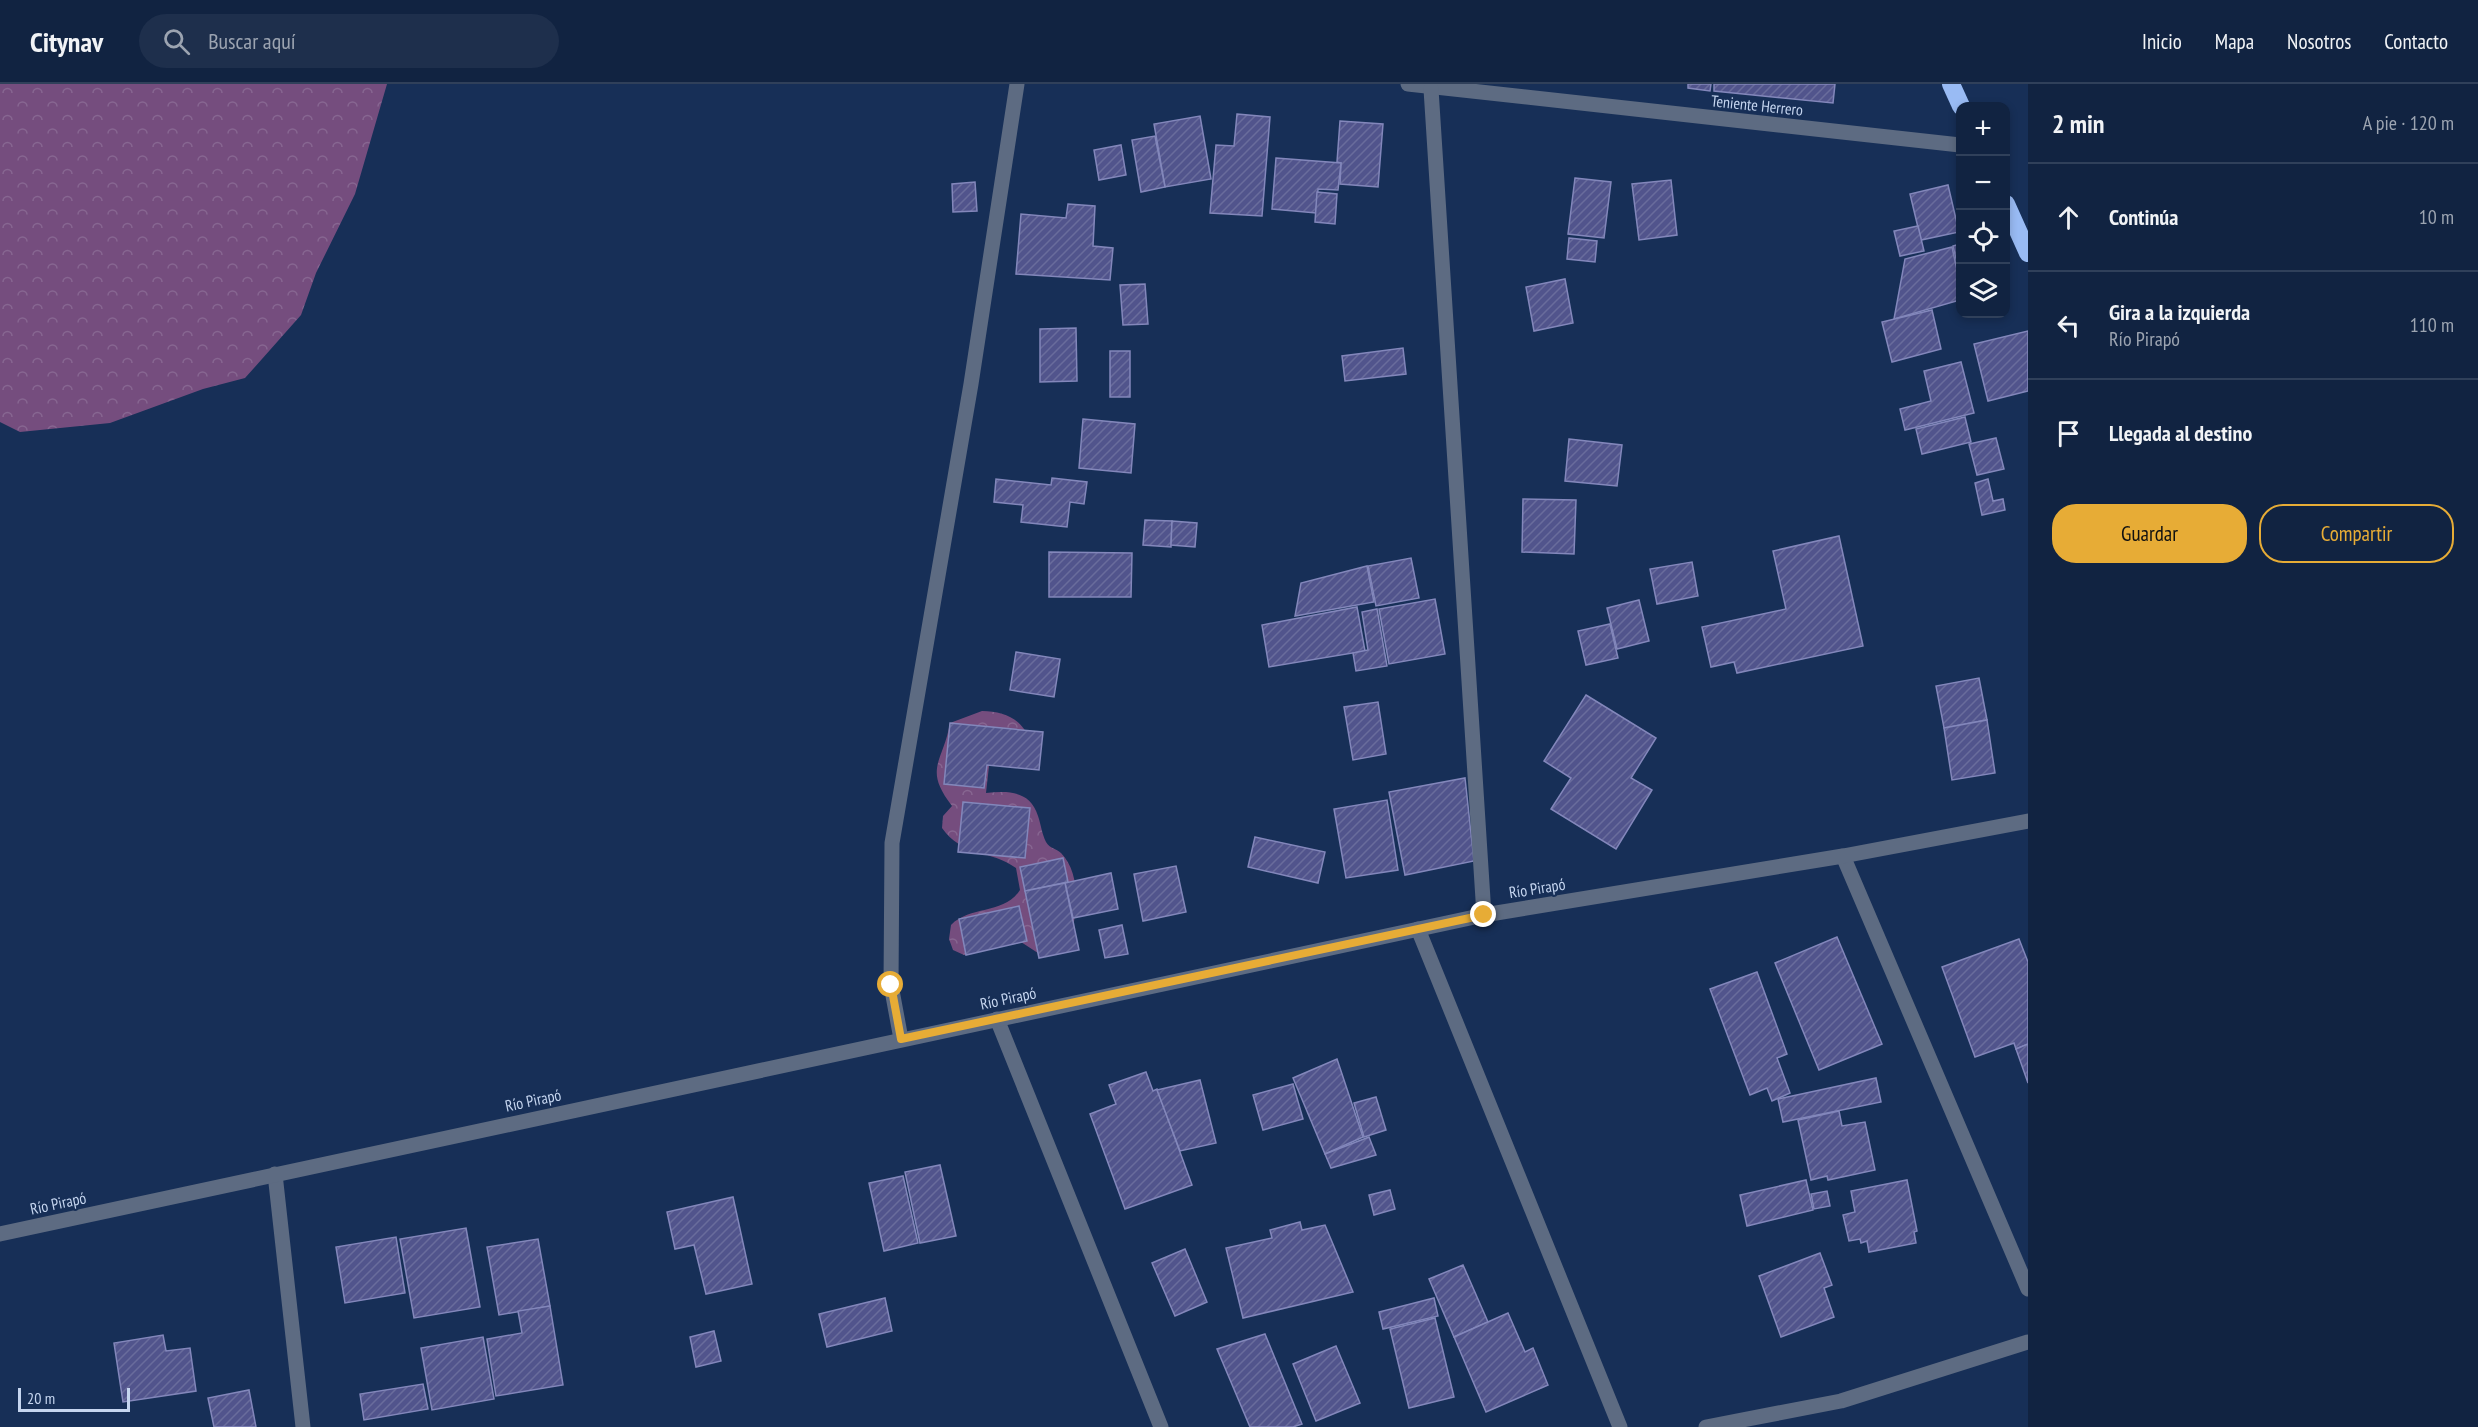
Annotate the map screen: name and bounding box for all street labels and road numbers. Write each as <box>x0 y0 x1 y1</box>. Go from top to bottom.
street label: Teniente Herrero <box>1710 90 1804 120</box>
street label: Río Pirapó <box>1507 874 1567 902</box>
street label: Río Pirapó <box>978 982 1038 1014</box>
street label: Río Pirapó <box>503 1084 563 1116</box>
street label: Río Pirapó <box>28 1187 88 1219</box>

